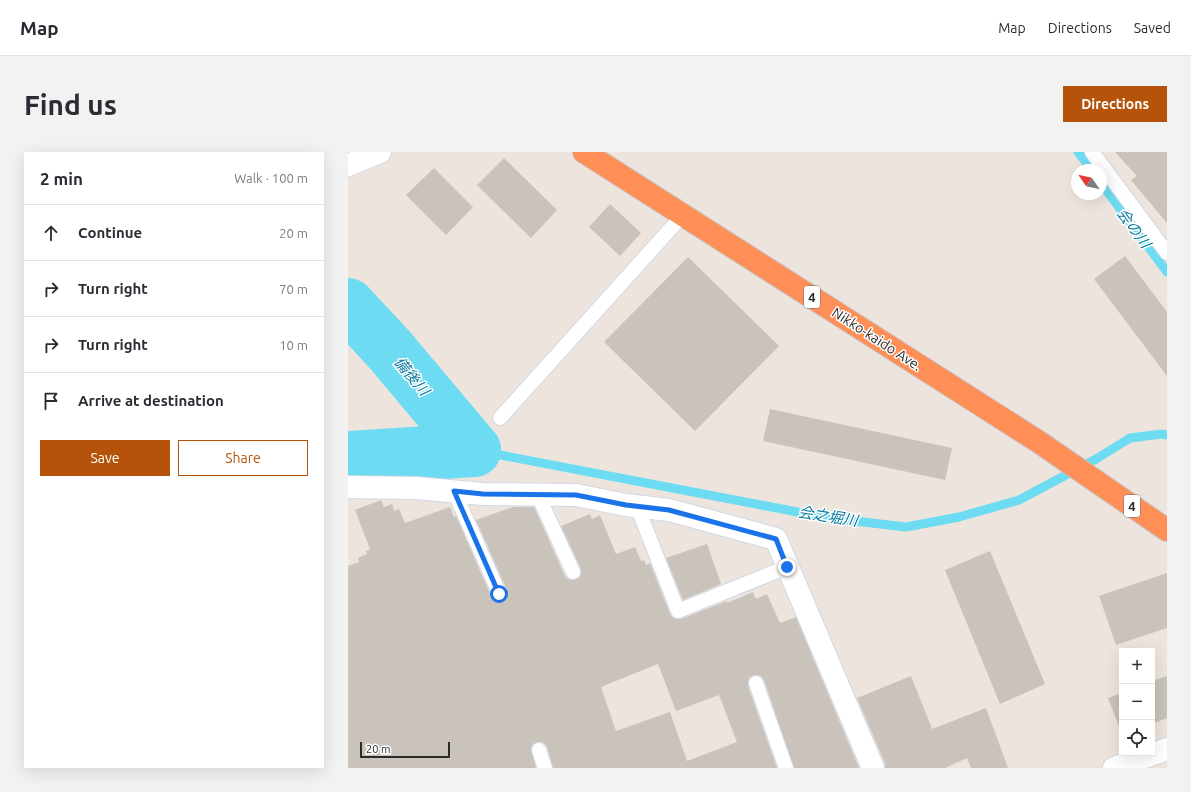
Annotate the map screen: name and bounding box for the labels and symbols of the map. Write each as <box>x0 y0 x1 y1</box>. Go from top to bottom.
north arrow <box>1071 164 1107 200</box>
water label: 会の川 <box>1114 205 1155 253</box>
road number: 4 <box>804 286 820 308</box>
street label: Nikko-kaido Ave. <box>829 304 925 374</box>
water label: 備後川 <box>391 353 434 400</box>
road number: 4 <box>1124 495 1140 517</box>
water label: 会之堀川 <box>797 503 861 529</box>
route end <box>778 558 796 576</box>
route start <box>490 585 508 603</box>
scale bar <box>360 740 450 759</box>

